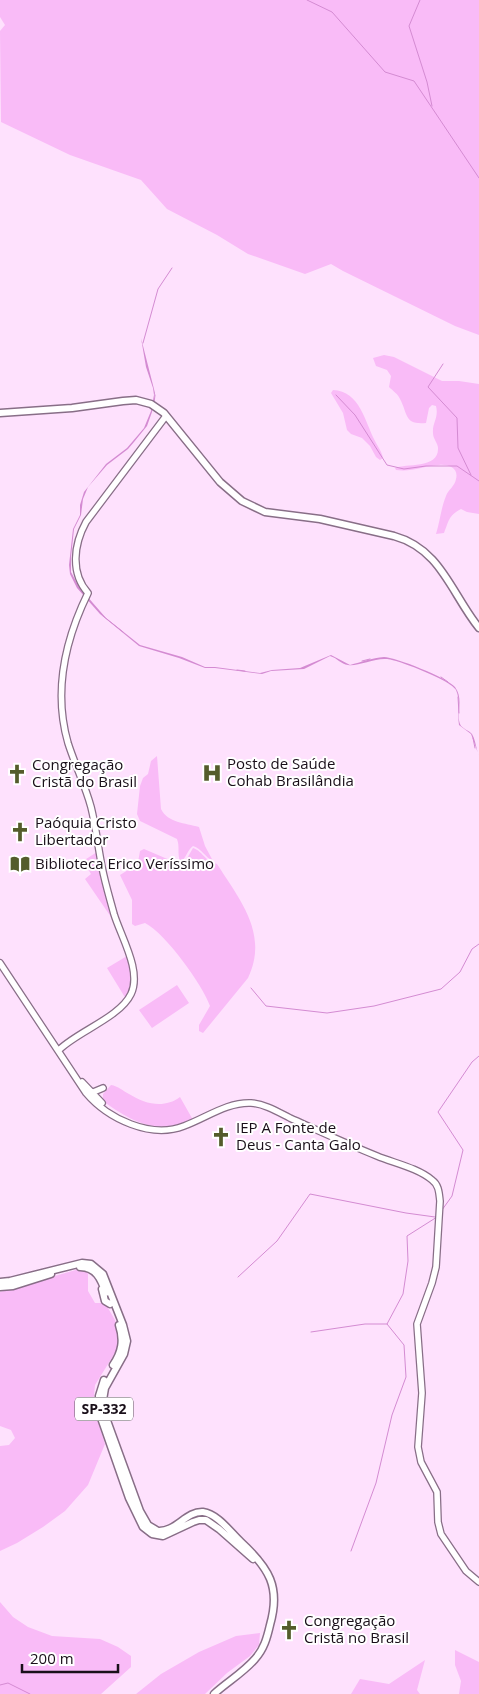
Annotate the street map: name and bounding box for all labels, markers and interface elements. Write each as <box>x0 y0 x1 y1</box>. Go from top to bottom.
place label: Posto de Saúde Cohab Brasilândia <box>227 753 354 790</box>
place label: Congregação Cristã do Brasil <box>32 754 137 791</box>
hospital icon: Posto de Saúde Cohab Brasilândia <box>201 762 223 784</box>
church icon: Congregação Cristã do Brasil <box>6 763 28 785</box>
place label: Paóquia Cristo Libertador <box>35 812 137 849</box>
church icon: Paóquia Cristo Libertador <box>9 821 31 843</box>
library icon: Biblioteca Erico Veríssimo <box>9 853 31 875</box>
place label: Biblioteca Erico Veríssimo <box>35 853 214 873</box>
place label: IEP A Fonte de Deus - Canta Galo <box>236 1117 361 1154</box>
church icon: IEP A Fonte de Deus - Canta Galo <box>210 1126 232 1148</box>
road number: SP-332 <box>75 1398 133 1420</box>
place label: Congregação Cristã no Brasil <box>304 1610 409 1647</box>
church icon: Congregação Cristã no Brasil <box>278 1619 300 1641</box>
scale bar <box>22 1642 119 1674</box>
text: 200 m <box>30 1648 74 1668</box>

